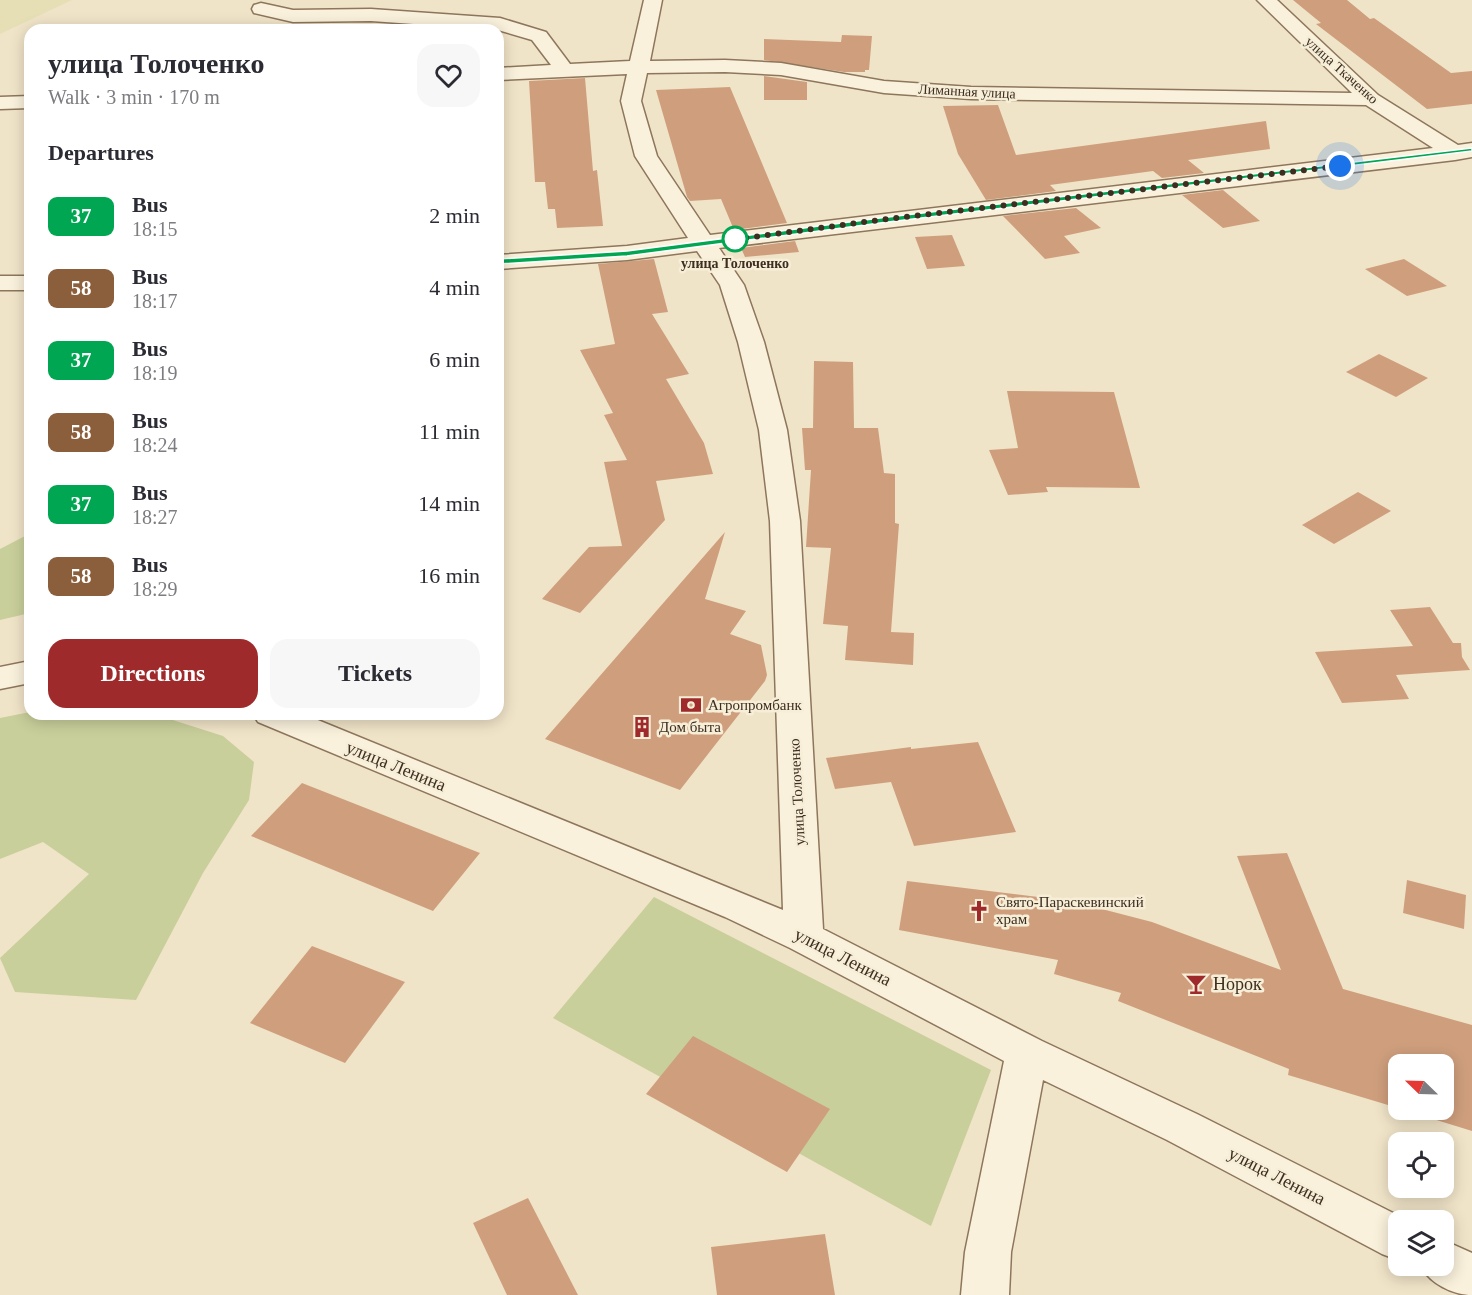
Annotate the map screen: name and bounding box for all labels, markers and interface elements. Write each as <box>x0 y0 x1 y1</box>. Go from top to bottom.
street label: улица Ткаченко <box>1302 34 1381 107</box>
button: heart <box>417 44 480 107</box>
text: улица Толоченко <box>48 48 264 79</box>
street label: Лиманная улица <box>918 81 1017 102</box>
text: Walk · 3 min · 170 m <box>48 86 220 108</box>
text: Departures <box>48 140 154 165</box>
your location <box>1325 151 1355 181</box>
text: Bus <box>132 192 167 217</box>
text: 2 min <box>429 203 480 228</box>
text: 37 <box>71 204 92 228</box>
text: 18:15 <box>132 218 178 240</box>
marker: улица Толоченко <box>722 226 748 252</box>
place label: улица Толоченко <box>681 256 789 271</box>
text: Bus <box>132 264 167 289</box>
text: 4 min <box>429 275 480 300</box>
text: 58 <box>71 276 92 300</box>
text: 18:17 <box>132 290 178 312</box>
text: Bus <box>132 336 167 361</box>
text: 6 min <box>429 347 480 372</box>
text: 37 <box>71 348 92 372</box>
text: 18:19 <box>132 362 178 384</box>
text: Bus <box>132 408 167 433</box>
text: 11 min <box>419 419 480 444</box>
text: 58 <box>71 420 92 444</box>
text: 18:24 <box>132 434 178 456</box>
text: Bus <box>132 480 167 505</box>
text: 14 min <box>418 491 480 516</box>
text: 37 <box>71 492 92 516</box>
text: 18:27 <box>132 506 178 528</box>
text: Bus <box>132 552 167 577</box>
text: 16 min <box>418 563 480 588</box>
text: 58 <box>71 564 92 588</box>
text: 18:29 <box>132 578 178 600</box>
button: Directions <box>48 639 258 708</box>
button: Tickets <box>270 639 480 708</box>
bank icon: Агропромбанк <box>679 693 703 717</box>
place label: Агропромбанк <box>708 697 803 713</box>
building icon: Дом быта <box>630 715 654 739</box>
place label: Дом быта <box>659 719 721 735</box>
street label: улица Ленина <box>343 737 449 795</box>
street label: улица Толоченко <box>786 738 808 846</box>
place label: Свято-Параскевинский храм <box>996 894 1144 927</box>
church icon: Свято-Параскевинский храм <box>967 899 991 923</box>
street label: улица Ленина <box>791 924 895 990</box>
bar icon: Норок <box>1184 972 1208 996</box>
place label: Норок <box>1213 974 1262 994</box>
north arrow <box>1388 1054 1454 1120</box>
map controls <box>1388 1054 1454 1276</box>
button: locate <box>1388 1132 1454 1198</box>
street label: улица Ленина <box>1225 1143 1329 1209</box>
button: layers <box>1388 1210 1454 1276</box>

